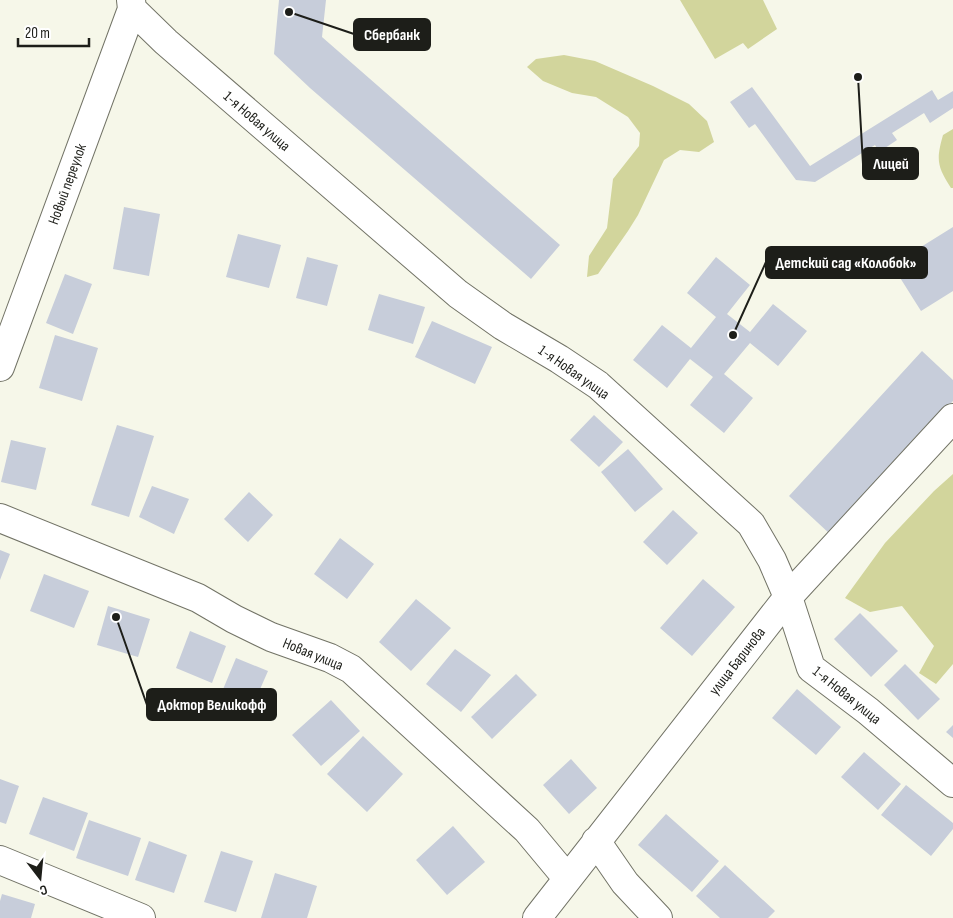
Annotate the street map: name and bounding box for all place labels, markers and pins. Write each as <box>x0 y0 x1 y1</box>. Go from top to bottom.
callout: Сбербанк <box>354 19 430 50</box>
callout: Лицей <box>863 148 918 179</box>
callout: Детский сад «Колобок» <box>766 247 927 278</box>
callout: Доктор Великофф <box>147 689 276 720</box>

